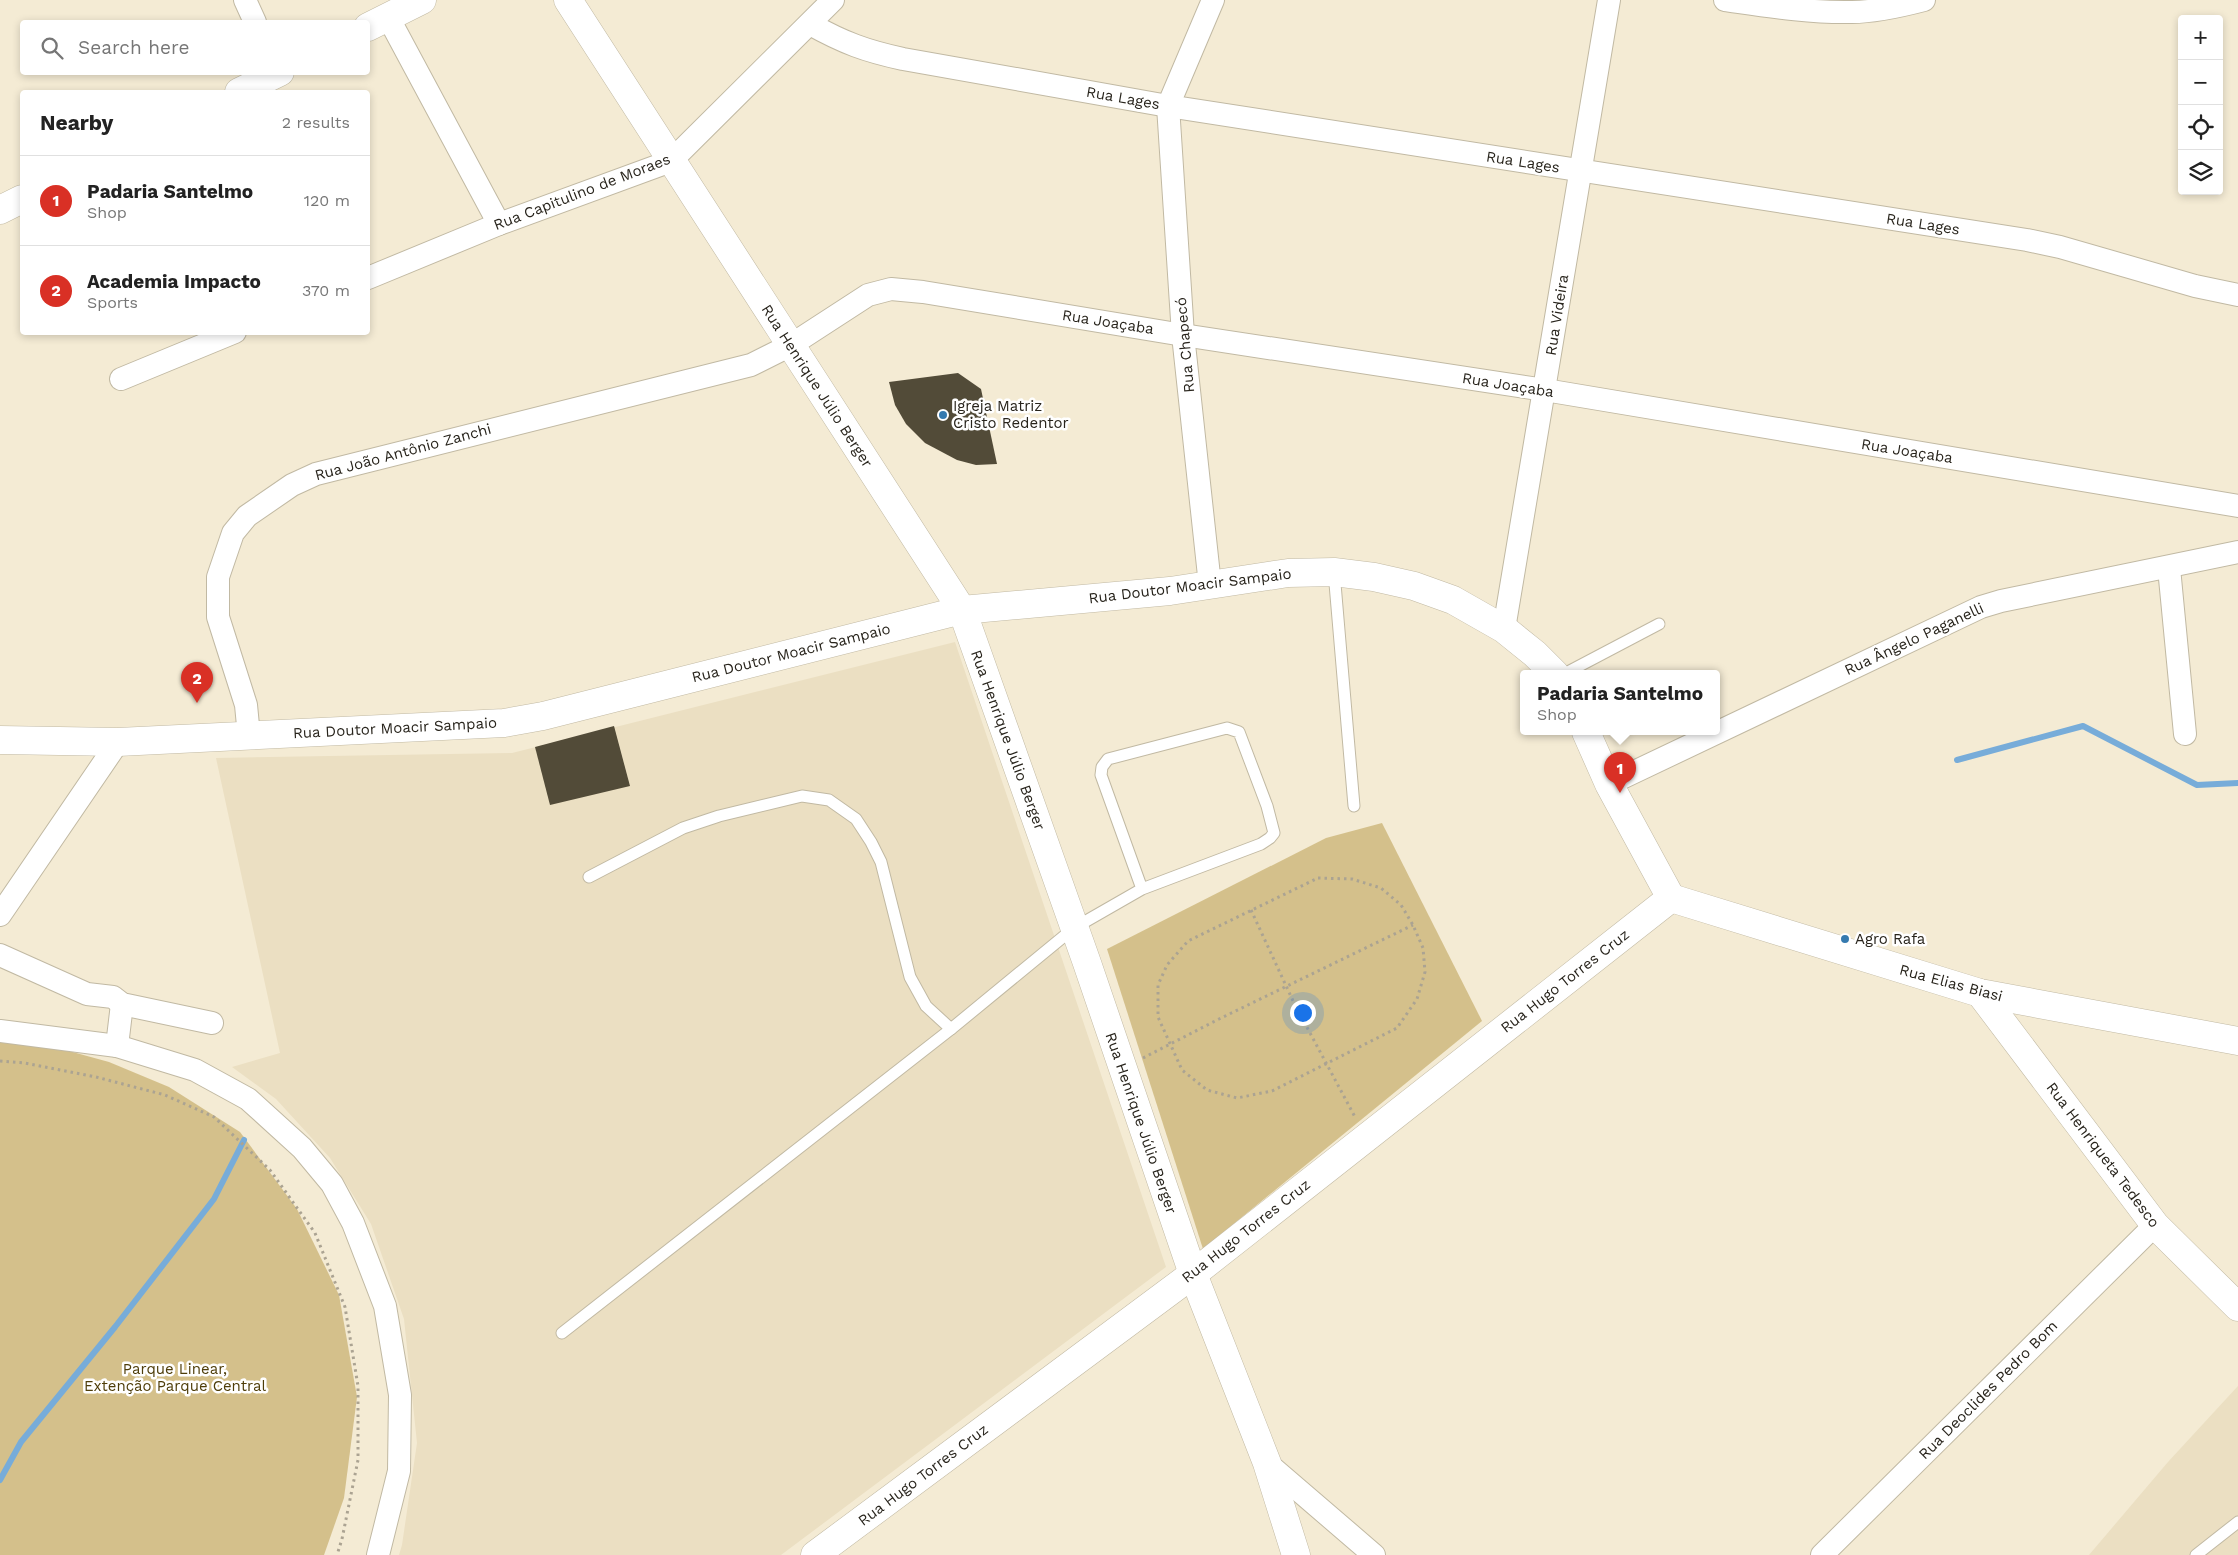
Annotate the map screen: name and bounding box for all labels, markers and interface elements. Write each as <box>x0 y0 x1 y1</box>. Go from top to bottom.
map controls <box>2178 15 2223 195</box>
button: + <box>2178 15 2223 60</box>
search box <box>20 20 370 75</box>
icon: search <box>38 34 66 62</box>
text: Search here <box>78 36 189 59</box>
button: − <box>2178 60 2223 105</box>
street label: Rua Lages <box>1085 83 1161 113</box>
button: locate <box>2178 105 2223 150</box>
text: Nearby <box>40 110 113 135</box>
text: 2 results <box>282 113 350 132</box>
street label: Rua Lages <box>1485 147 1561 177</box>
street label: Rua Capitulino de Moraes <box>491 150 673 234</box>
button: layers <box>2178 150 2223 195</box>
text: Padaria Santelmo <box>87 180 253 203</box>
text: 1 <box>53 191 59 210</box>
text: 120 m <box>304 191 350 210</box>
text: Shop <box>87 203 127 222</box>
street label: Rua Lages <box>1885 209 1961 239</box>
text: Academia Impacto <box>87 270 261 293</box>
street label: Rua Videira <box>1542 273 1572 357</box>
text: 2 <box>51 281 61 300</box>
text: 370 m <box>302 281 350 300</box>
text: Sports <box>87 293 138 312</box>
street label: Rua Chapecó <box>1172 296 1198 394</box>
street label: Rua Henrique Júlio Berger <box>758 301 876 471</box>
street label: Rua Joaçaba <box>1061 306 1156 338</box>
street label: Rua Joaçaba <box>1461 369 1556 401</box>
place label: Igreja Matriz Cristo Redentor <box>953 397 1069 432</box>
marker: Igreja Matriz Cristo Redentor <box>937 409 949 421</box>
street label: Rua João Antônio Zanchi <box>313 420 493 484</box>
street label: Rua Joaçaba <box>1860 435 1955 467</box>
street label: Rua Doutor Moacir Sampaio <box>1088 565 1292 607</box>
street label: Rua Ângelo Paganelli <box>1842 599 1986 679</box>
street label: Rua Doutor Moacir Sampaio <box>690 620 892 686</box>
street label: Rua Henrique Júlio Berger <box>967 647 1049 833</box>
pin: 2 <box>181 662 213 703</box>
popup <box>1520 670 1720 735</box>
text: Padaria Santelmo <box>1537 682 1703 705</box>
text: Shop <box>1537 705 1577 724</box>
street label: Rua Doutor Moacir Sampaio <box>293 714 497 742</box>
pin: 1 <box>1604 752 1636 793</box>
street label: Rua Hugo Torres Cruz <box>1497 925 1633 1037</box>
place label: Agro Rafa <box>1855 930 1926 948</box>
marker: Agro Rafa <box>1839 933 1851 945</box>
street label: Rua Elias Biasi <box>1897 961 2005 1005</box>
your location <box>1290 1000 1316 1026</box>
street label: Rua Henrique Júlio Berger <box>1101 1030 1181 1216</box>
street label: Rua Henriqueta Tedesco <box>2043 1079 2163 1231</box>
street label: Rua Hugo Torres Cruz <box>1178 1175 1314 1287</box>
street label: Rua Deoclides Pedro Bom <box>1915 1317 2061 1463</box>
park label: Parque Linear, Extenção Parque Central <box>84 1360 266 1395</box>
street label: Rua Hugo Torres Cruz <box>855 1420 991 1530</box>

